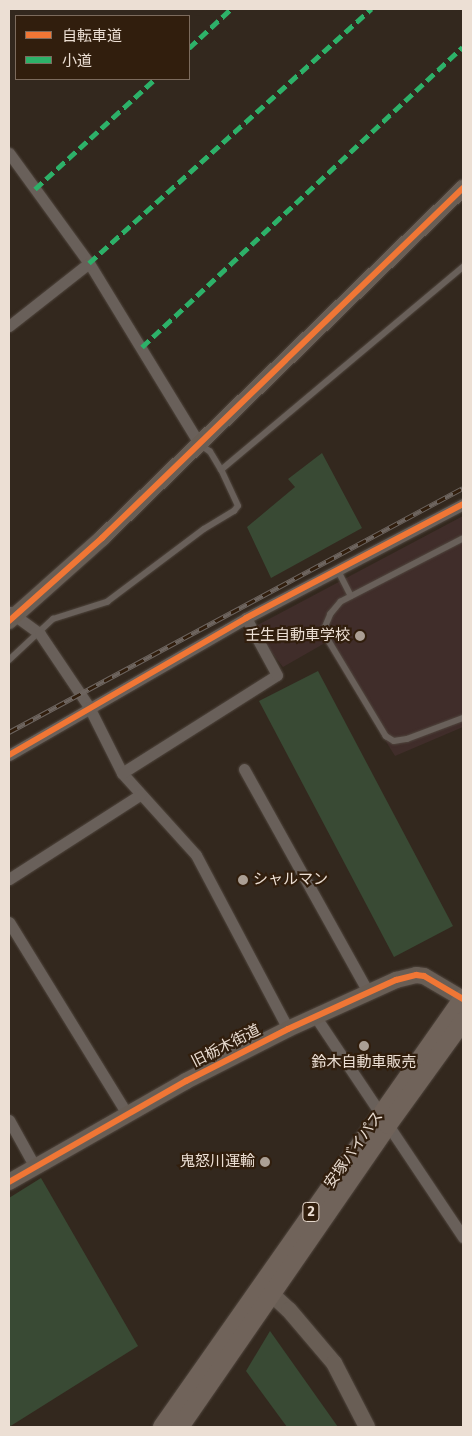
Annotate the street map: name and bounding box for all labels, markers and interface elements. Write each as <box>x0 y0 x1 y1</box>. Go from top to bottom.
legend <box>15 15 190 80</box>
text: 自転車道 <box>62 27 122 45</box>
text: 小道 <box>62 52 92 70</box>
place label: 壬生自動車学校 <box>245 627 350 645</box>
marker: 壬生自動車学校 <box>354 630 366 642</box>
place label: シャルマン <box>253 871 328 889</box>
marker: シャルマン <box>237 874 249 886</box>
street label: 旧栃木街道 <box>189 1021 263 1071</box>
marker: 鈴木自動車販売 <box>358 1040 370 1052</box>
place label: 鈴木自動車販売 <box>312 1054 416 1072</box>
street label: 安塚バイパス <box>321 1108 387 1192</box>
place label: 鬼怒川運輸 <box>180 1153 255 1171</box>
marker: 鬼怒川運輸 <box>259 1156 271 1168</box>
road number: 2 <box>302 1200 320 1224</box>

